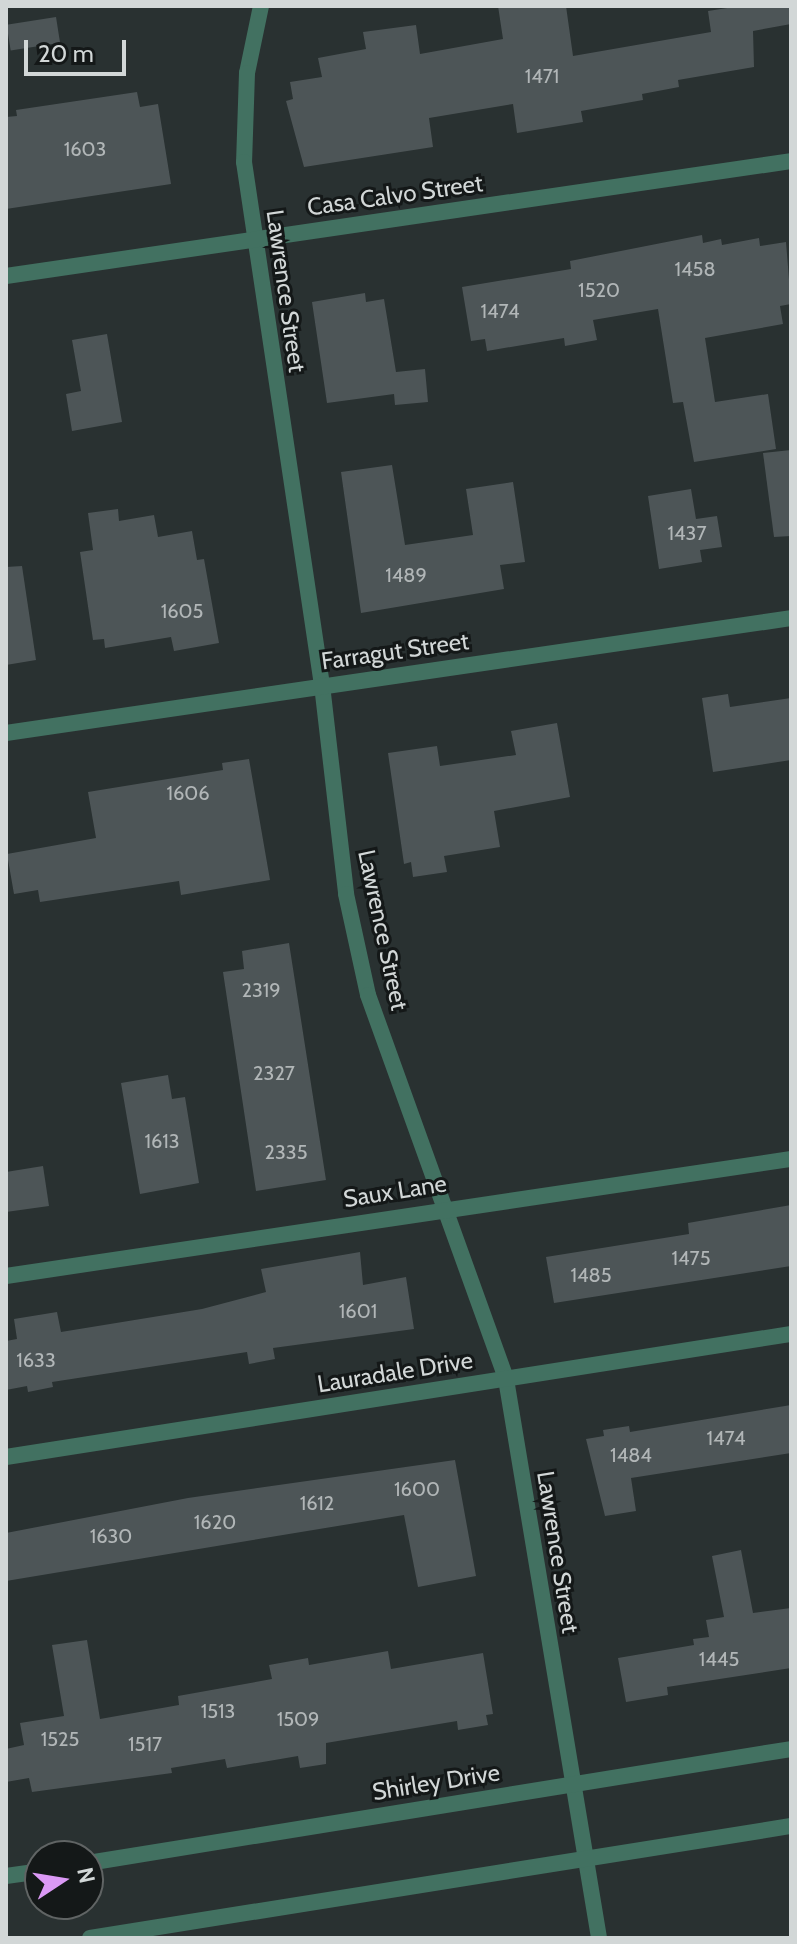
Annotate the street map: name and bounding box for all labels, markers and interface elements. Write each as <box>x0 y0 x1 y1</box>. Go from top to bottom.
scale bar <box>28 24 130 74</box>
text: 20 m <box>38 39 94 68</box>
house number: 1471 <box>525 64 559 88</box>
house number: 1603 <box>64 137 106 161</box>
street label: Casa Calvo Street <box>305 168 485 222</box>
street label: Lawrence Street <box>260 208 312 374</box>
house number: 1458 <box>674 257 716 281</box>
house number: 1520 <box>578 278 620 302</box>
house number: 1474 <box>481 299 519 323</box>
house number: 1437 <box>668 521 706 545</box>
house number: 1489 <box>385 563 427 587</box>
house number: 1605 <box>161 599 203 623</box>
street label: Farragut Street <box>319 626 471 676</box>
house number: 1606 <box>166 781 210 805</box>
street label: Lawrence Street <box>352 847 414 1013</box>
house number: 2319 <box>241 978 281 1002</box>
house number: 2327 <box>253 1061 295 1085</box>
house number: 1613 <box>144 1129 180 1153</box>
house number: 2335 <box>265 1140 307 1164</box>
street label: Saux Lane <box>341 1169 449 1213</box>
house number: 1475 <box>672 1246 710 1270</box>
house number: 1485 <box>570 1263 612 1287</box>
house number: 1601 <box>339 1299 377 1323</box>
street label: Lauradale Drive <box>315 1346 475 1398</box>
house number: 1633 <box>16 1348 56 1372</box>
house number: 1474 <box>707 1426 745 1450</box>
house number: 1484 <box>610 1443 652 1467</box>
street label: Lawrence Street <box>531 1469 585 1635</box>
house number: 1600 <box>394 1477 440 1501</box>
house number: 1612 <box>300 1491 334 1515</box>
house number: 1620 <box>194 1510 236 1534</box>
house number: 1630 <box>90 1524 132 1548</box>
house number: 1445 <box>699 1647 739 1671</box>
house number: 1513 <box>201 1699 235 1723</box>
house number: 1509 <box>277 1707 319 1731</box>
house number: 1525 <box>41 1727 79 1751</box>
house number: 1517 <box>128 1732 162 1756</box>
street label: Shirley Drive <box>370 1758 502 1806</box>
north arrow <box>24 1840 104 1920</box>
text: N <box>71 1865 101 1886</box>

